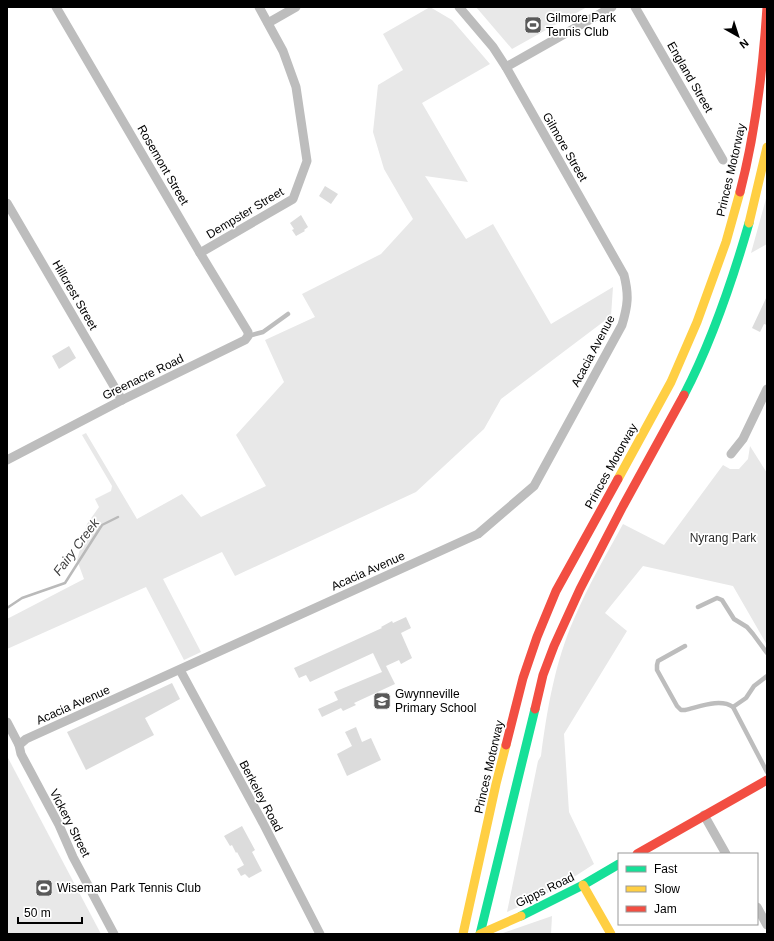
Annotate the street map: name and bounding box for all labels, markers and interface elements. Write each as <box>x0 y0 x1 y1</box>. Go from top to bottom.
place label: Gilmore Park Tennis Club <box>546 11 617 39</box>
sports icon: Gilmore Park Tennis Club <box>523 15 543 35</box>
north arrow <box>718 16 758 56</box>
text: N <box>737 37 751 51</box>
street label: England Street <box>664 39 716 115</box>
street label: Gilmore Street <box>540 110 591 185</box>
street label: Princes Motorway <box>713 122 749 218</box>
street label: Rosemont Street <box>134 123 192 208</box>
street label: Dempster Street <box>204 184 287 242</box>
street label: Hillcrest Street <box>49 258 101 333</box>
street label: Acacia Avenue <box>568 312 618 389</box>
street label: Greenacre Road <box>100 351 186 403</box>
street label: Princes Motorway <box>582 421 640 511</box>
water label: Fairy Creek <box>50 514 103 578</box>
park label: Nyrang Park <box>690 531 757 545</box>
street label: Acacia Avenue <box>329 548 407 593</box>
street label: Acacia Avenue <box>34 682 112 727</box>
place label: Gwynneville Primary School <box>395 687 476 715</box>
school or university icon: Gwynneville Primary School <box>372 691 392 711</box>
street label: Princes Motorway <box>471 719 507 815</box>
street label: Berkeley Road <box>236 758 286 834</box>
street label: Vickery Street <box>47 787 93 860</box>
legend <box>618 853 758 925</box>
text: Fast <box>654 862 678 876</box>
street label: Gipps Road <box>513 870 577 910</box>
sports icon: Wiseman Park Tennis Club <box>34 878 54 898</box>
place label: Wiseman Park Tennis Club <box>57 881 201 895</box>
text: Slow <box>654 882 680 896</box>
scale bar <box>18 899 82 925</box>
text: Jam <box>654 902 677 916</box>
text: 50 m <box>24 906 51 920</box>

